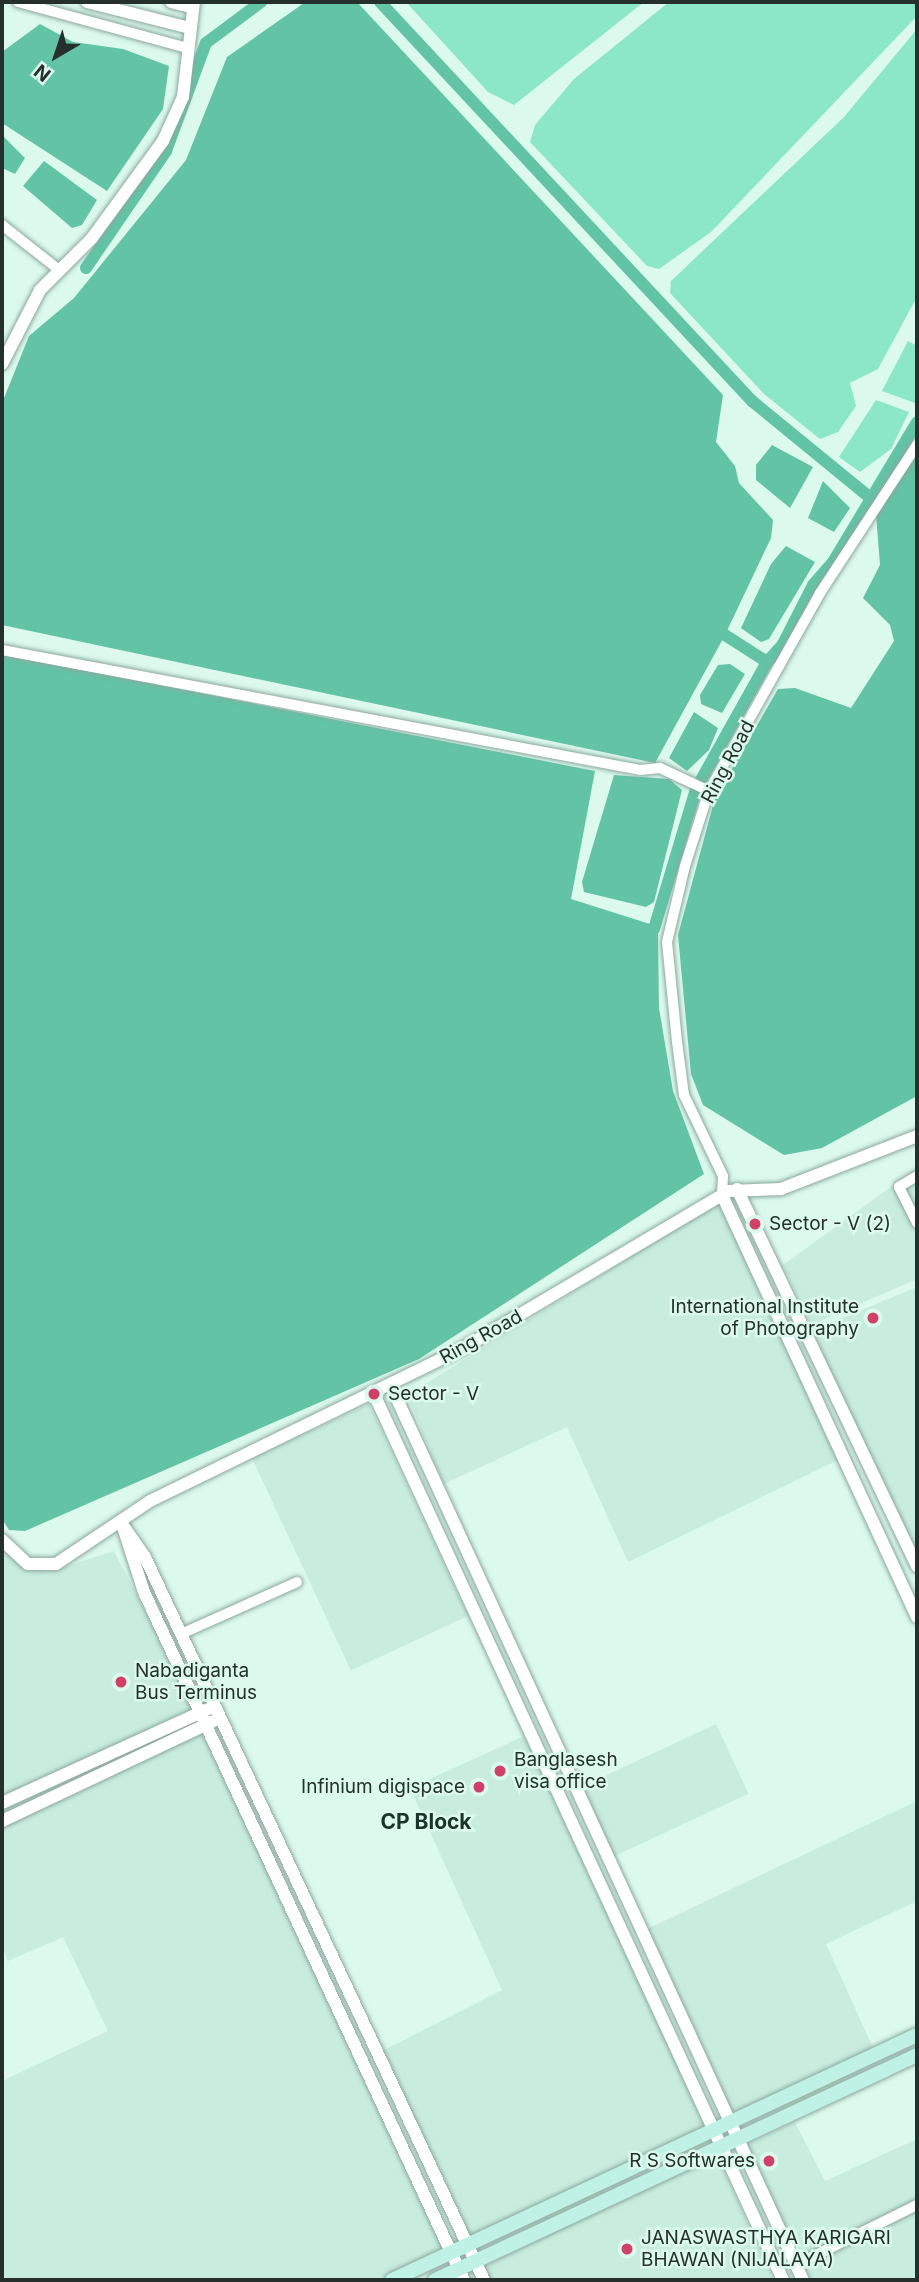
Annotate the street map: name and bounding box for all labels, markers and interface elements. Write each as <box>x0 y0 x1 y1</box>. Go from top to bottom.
north arrow <box>21 21 91 91</box>
text: N <box>30 59 55 86</box>
street label: Ring Road <box>697 717 759 807</box>
place label: Sector - V (2) <box>769 1213 891 1235</box>
marker: Sector - V (2) <box>747 1216 763 1232</box>
place label: International Institute of Photography <box>670 1296 859 1340</box>
street label: Ring Road <box>436 1305 526 1369</box>
marker: International Institute of Photography <box>865 1310 881 1326</box>
place label: Sector - V <box>388 1383 479 1405</box>
marker: Sector - V <box>366 1386 382 1402</box>
place label: Nabadiganta Bus Terminus <box>135 1660 257 1704</box>
marker: Nabadiganta Bus Terminus <box>113 1674 129 1690</box>
place label: Banglasesh visa office <box>514 1749 618 1793</box>
marker: Banglasesh visa office <box>492 1763 508 1779</box>
place label: Infinium digispace <box>301 1776 465 1798</box>
marker: Infinium digispace <box>471 1779 487 1795</box>
district label: CP Block <box>380 1809 472 1835</box>
place label: R S Softwares <box>629 2150 755 2172</box>
marker: R S Softwares <box>761 2153 777 2169</box>
place label: JANASWASTHYA KARIGARI BHAWAN (NIJALAYA) <box>641 2227 891 2271</box>
marker: JANASWASTHYA KARIGARI BHAWAN (NIJALAYA) <box>619 2241 635 2257</box>

